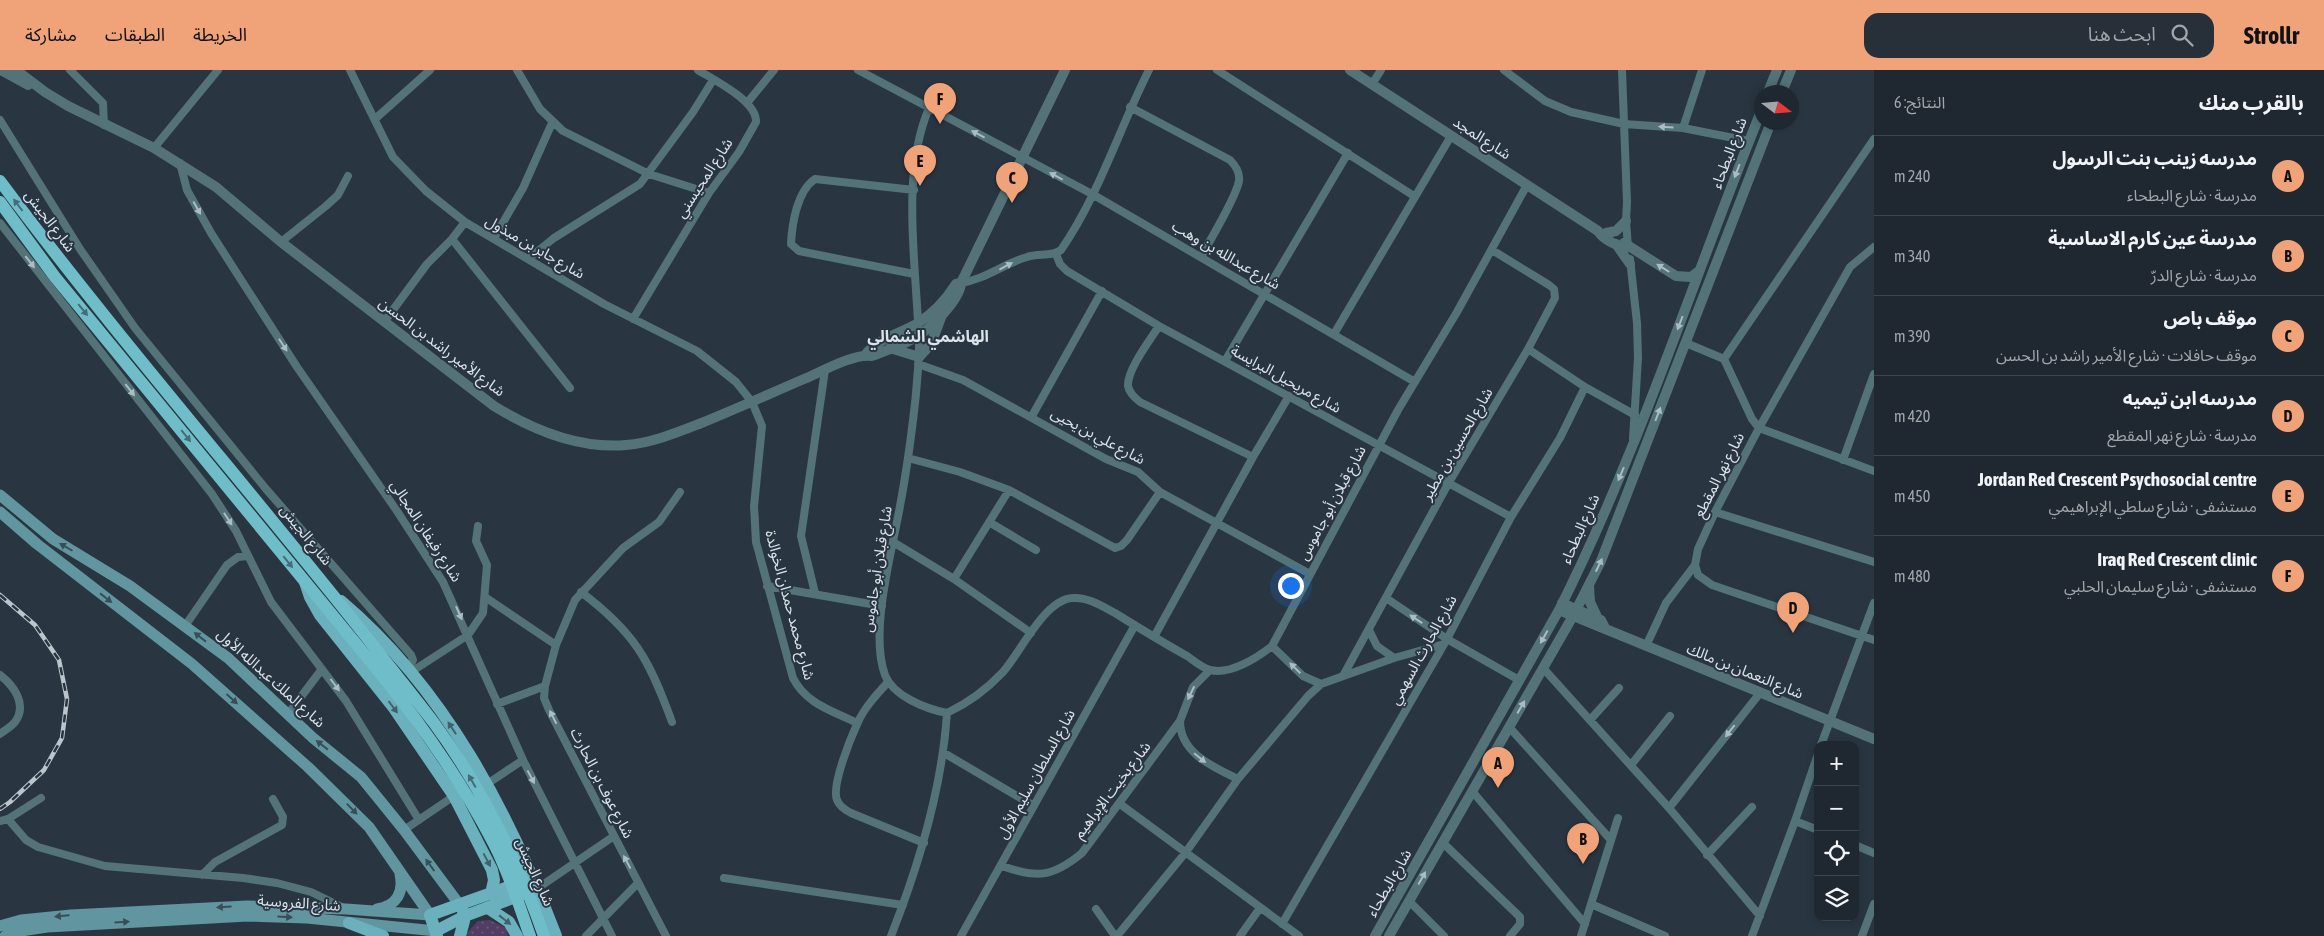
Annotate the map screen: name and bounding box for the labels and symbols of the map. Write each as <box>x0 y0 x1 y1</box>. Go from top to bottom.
pin: F <box>924 83 956 124</box>
north arrow <box>1754 85 1799 130</box>
street label: شارع المجد <box>1448 113 1514 166</box>
street label: شارع البطحاء <box>1707 115 1754 192</box>
one-way arrow <box>1658 123 1674 131</box>
one-way arrow <box>971 130 985 138</box>
street label: شارع المحيسني <box>672 135 739 223</box>
pin: E <box>904 145 936 186</box>
pin: C <box>996 162 1028 203</box>
one-way arrow <box>1733 164 1741 179</box>
one-way arrow <box>1050 171 1063 180</box>
street label: شارع الجيش <box>18 186 79 258</box>
one-way arrow <box>13 198 23 212</box>
one-way arrow <box>192 201 201 215</box>
street label: شارع جابر بن مبذول <box>481 211 588 285</box>
street label: شارع عبدالله بن وهب <box>1167 217 1284 296</box>
one-way arrow <box>25 255 35 269</box>
one-way arrow <box>998 262 1013 270</box>
one-way arrow <box>1656 263 1669 273</box>
street label: شارع الأمير راشد بن الحسن <box>374 294 509 403</box>
one-way arrow <box>77 304 88 317</box>
one-way arrow <box>1675 316 1683 330</box>
district label: الهاشمي الشمالي <box>867 327 989 350</box>
one-way arrow <box>278 339 288 352</box>
street label: شارع مريحيل البرايسة <box>1226 341 1345 420</box>
one-way arrow <box>125 383 136 396</box>
street label: شارع الحسين بن مطير <box>1417 384 1499 506</box>
street label: شارع علي بن يحيى <box>1046 404 1148 471</box>
one-way arrow <box>1655 407 1663 421</box>
one-way arrow <box>180 429 191 442</box>
street label: شارع نهر المقطع <box>1690 429 1751 522</box>
street label: شارع قبلان أبو جاموس <box>1294 442 1373 565</box>
one-way arrow <box>1616 467 1624 481</box>
street label: شارع رفيفان المجالي <box>384 477 466 587</box>
street label: شارع البطحاء <box>1557 491 1606 568</box>
street label: شارع الجيش <box>274 501 336 571</box>
street label: شارع قبلان أبو جاموس <box>858 504 899 634</box>
one-way arrow <box>223 513 233 526</box>
street label: شارع محمد حمدان الخوالدة <box>758 528 819 683</box>
one-way arrow <box>59 542 72 551</box>
one-way arrow <box>283 555 294 568</box>
one-way arrow <box>1595 558 1603 572</box>
your location <box>1278 573 1304 599</box>
one-way arrow <box>99 592 112 603</box>
street label: شارع الحارث السهمي <box>1385 592 1463 709</box>
pin: D <box>1777 592 1809 633</box>
one-way arrow <box>455 606 463 620</box>
one-way arrow <box>1410 614 1423 623</box>
street label: شارع الملك عبدالله الأول <box>211 625 329 734</box>
one-way arrow <box>1539 630 1548 643</box>
one-way arrow <box>194 632 207 643</box>
street label: شارع النعمان بن مالك <box>1683 639 1806 705</box>
one-way arrow <box>1289 662 1301 674</box>
one-way arrow <box>329 678 340 691</box>
one-way arrow <box>1187 686 1195 700</box>
one-way arrow <box>226 694 239 705</box>
one-way arrow <box>387 700 398 713</box>
one-way arrow <box>1516 701 1525 714</box>
street label: شارع السلطان سليم الأول <box>993 706 1082 843</box>
one-way arrow <box>549 710 557 724</box>
one-way arrow <box>447 721 457 735</box>
one-way arrow <box>1725 724 1736 737</box>
street label: شارع عوف بن الحارث <box>564 725 638 843</box>
street label: شارع بخيت الإبراهيم <box>1070 738 1157 844</box>
one-way arrow <box>316 739 329 750</box>
pin: A <box>1482 747 1514 788</box>
one-way arrow <box>1193 752 1206 763</box>
one-way arrow <box>527 770 535 784</box>
one-way arrow <box>467 774 476 788</box>
one-way arrow <box>346 803 358 815</box>
pin: B <box>1567 823 1599 864</box>
street label: شارع الجيش <box>509 835 558 910</box>
street label: شارع البطحاء <box>1363 846 1418 921</box>
one-way arrow <box>483 853 491 867</box>
one-way arrow <box>623 854 631 869</box>
one-way arrow <box>425 858 435 872</box>
one-way arrow <box>1418 871 1426 886</box>
street label: شارع الفروسية <box>257 891 341 918</box>
one-way arrow <box>216 903 232 911</box>
one-way arrow <box>53 912 69 920</box>
one-way arrow <box>277 913 293 921</box>
one-way arrow <box>498 914 511 925</box>
one-way arrow <box>115 918 131 926</box>

